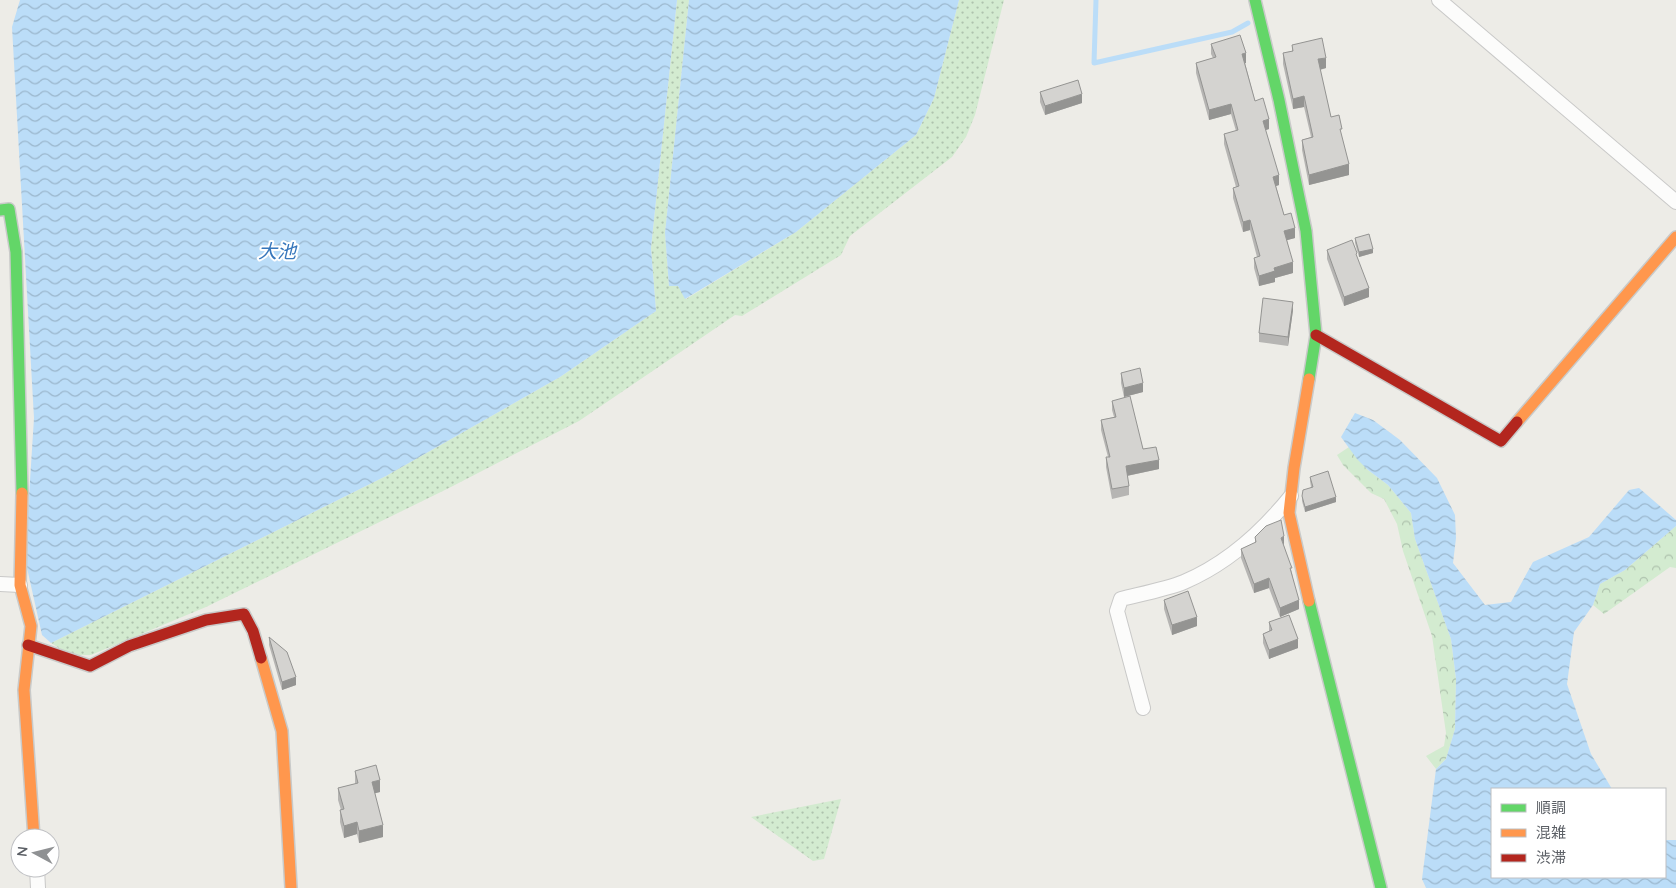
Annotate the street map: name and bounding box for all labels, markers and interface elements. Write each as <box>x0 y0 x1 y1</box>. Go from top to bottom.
water label: 大池 <box>258 239 298 263</box>
legend <box>1491 788 1666 878</box>
text: 順調 <box>1536 798 1566 817</box>
text: 混雑 <box>1536 823 1566 842</box>
north arrow <box>10 828 60 878</box>
text: N <box>13 845 32 858</box>
text: 渋滞 <box>1536 848 1566 867</box>

